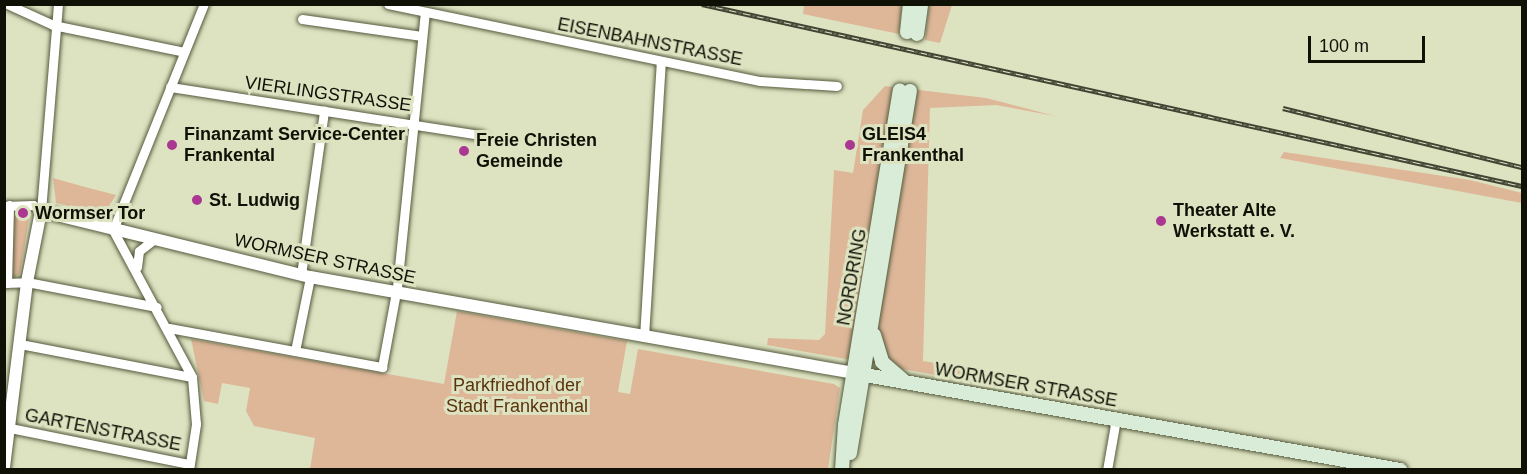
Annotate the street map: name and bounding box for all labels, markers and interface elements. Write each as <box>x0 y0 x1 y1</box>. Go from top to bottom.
street label: EISENBAHNSTRASSE <box>556 13 744 71</box>
scale bar <box>1311 24 1428 62</box>
text: 100 m <box>1319 36 1369 56</box>
street label: VIERLINGSTRASSE <box>243 72 413 116</box>
place label: Finanzamt Service-Center Frankental <box>184 124 405 166</box>
place label: GLEIS4 Frankenthal <box>862 124 964 166</box>
place label: Freie Christen Gemeinde <box>476 130 597 172</box>
marker: Finanzamt Service-Center Frankental <box>165 138 179 152</box>
marker: GLEIS4 Frankenthal <box>843 138 857 152</box>
marker: Freie Christen Gemeinde <box>457 144 471 158</box>
place label: St. Ludwig <box>209 189 300 211</box>
marker: St. Ludwig <box>190 193 204 207</box>
place label: Theater Alte Werkstatt e. V. <box>1173 200 1295 242</box>
place label: Wormser Tor <box>35 202 145 224</box>
marker: Wormser Tor <box>16 206 30 220</box>
marker: Theater Alte Werkstatt e. V. <box>1154 214 1168 228</box>
street label: NORDRING <box>833 227 871 327</box>
street label: WORMSER STRASSE <box>232 229 418 289</box>
street label: WORMSER STRASSE <box>933 358 1119 412</box>
park label: Parkfriedhof der Stadt Frankenthal <box>446 375 588 418</box>
street label: GARTENSTRASSE <box>23 404 183 456</box>

